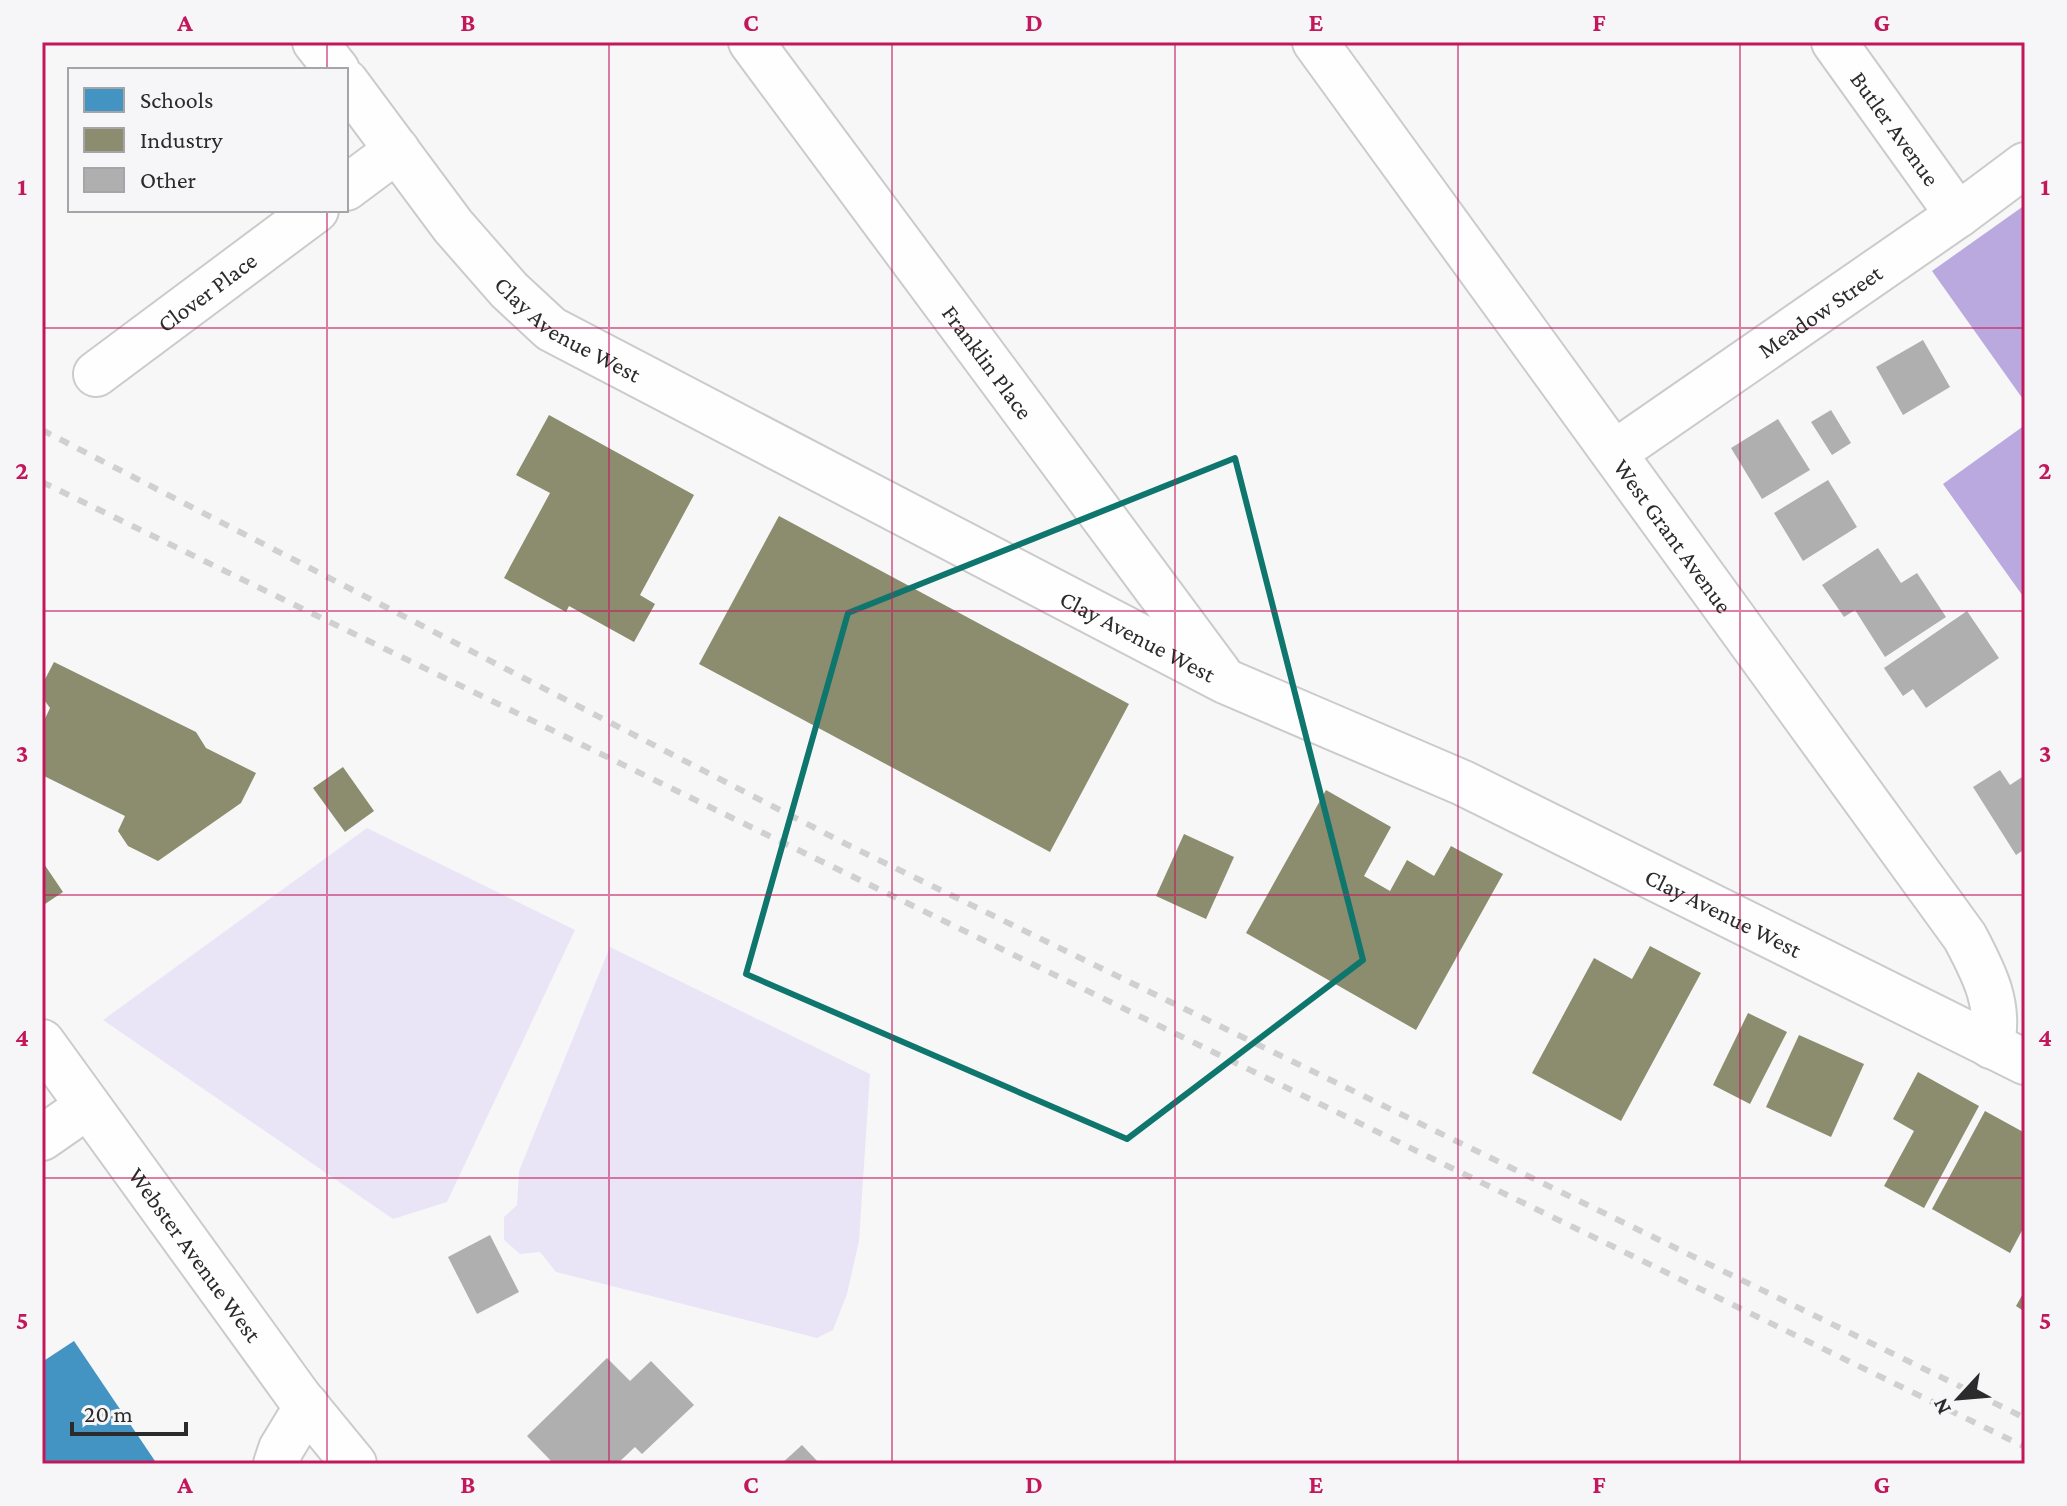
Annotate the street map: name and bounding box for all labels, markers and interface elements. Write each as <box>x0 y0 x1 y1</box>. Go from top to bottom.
text: A <box>176 8 193 37</box>
text: B <box>460 8 476 37</box>
text: C <box>743 8 759 37</box>
text: D <box>1025 8 1043 37</box>
text: E <box>1309 8 1324 37</box>
text: F <box>1592 8 1606 37</box>
text: G <box>1874 8 1890 37</box>
street label: Butler Avenue <box>1846 66 1946 191</box>
legend <box>68 68 348 212</box>
text: Schools <box>140 86 214 113</box>
text: Industry <box>140 126 223 153</box>
text: Other <box>140 166 196 193</box>
text: 1 <box>17 172 27 201</box>
text: 1 <box>2040 172 2050 201</box>
street label: Clover Place <box>152 246 261 337</box>
street label: Meadow Street <box>1753 258 1888 363</box>
street label: Clay Avenue West <box>490 271 647 388</box>
street label: Franklin Place <box>937 299 1039 424</box>
street label: West Grant Avenue <box>1609 453 1738 618</box>
text: 2 <box>15 456 29 485</box>
text: 2 <box>2038 456 2052 485</box>
street label: Clay Avenue West <box>1056 584 1221 688</box>
text: 3 <box>16 739 28 768</box>
text: 3 <box>2039 739 2051 768</box>
street label: Clay Avenue West <box>1641 862 1807 963</box>
text: 4 <box>15 1023 29 1052</box>
text: 4 <box>2038 1023 2052 1052</box>
street label: Webster Avenue West <box>124 1162 268 1348</box>
text: 5 <box>16 1306 28 1335</box>
text: 5 <box>2039 1306 2051 1335</box>
north arrow <box>1919 1358 1999 1438</box>
scale bar <box>72 1386 186 1436</box>
text: N <box>1927 1394 1956 1419</box>
text: 20 m <box>84 1400 133 1427</box>
text: A <box>176 1470 193 1499</box>
text: B <box>460 1470 476 1499</box>
text: C <box>743 1470 759 1499</box>
text: D <box>1025 1470 1043 1499</box>
text: E <box>1309 1470 1324 1499</box>
text: F <box>1592 1470 1606 1499</box>
text: G <box>1874 1470 1890 1499</box>

